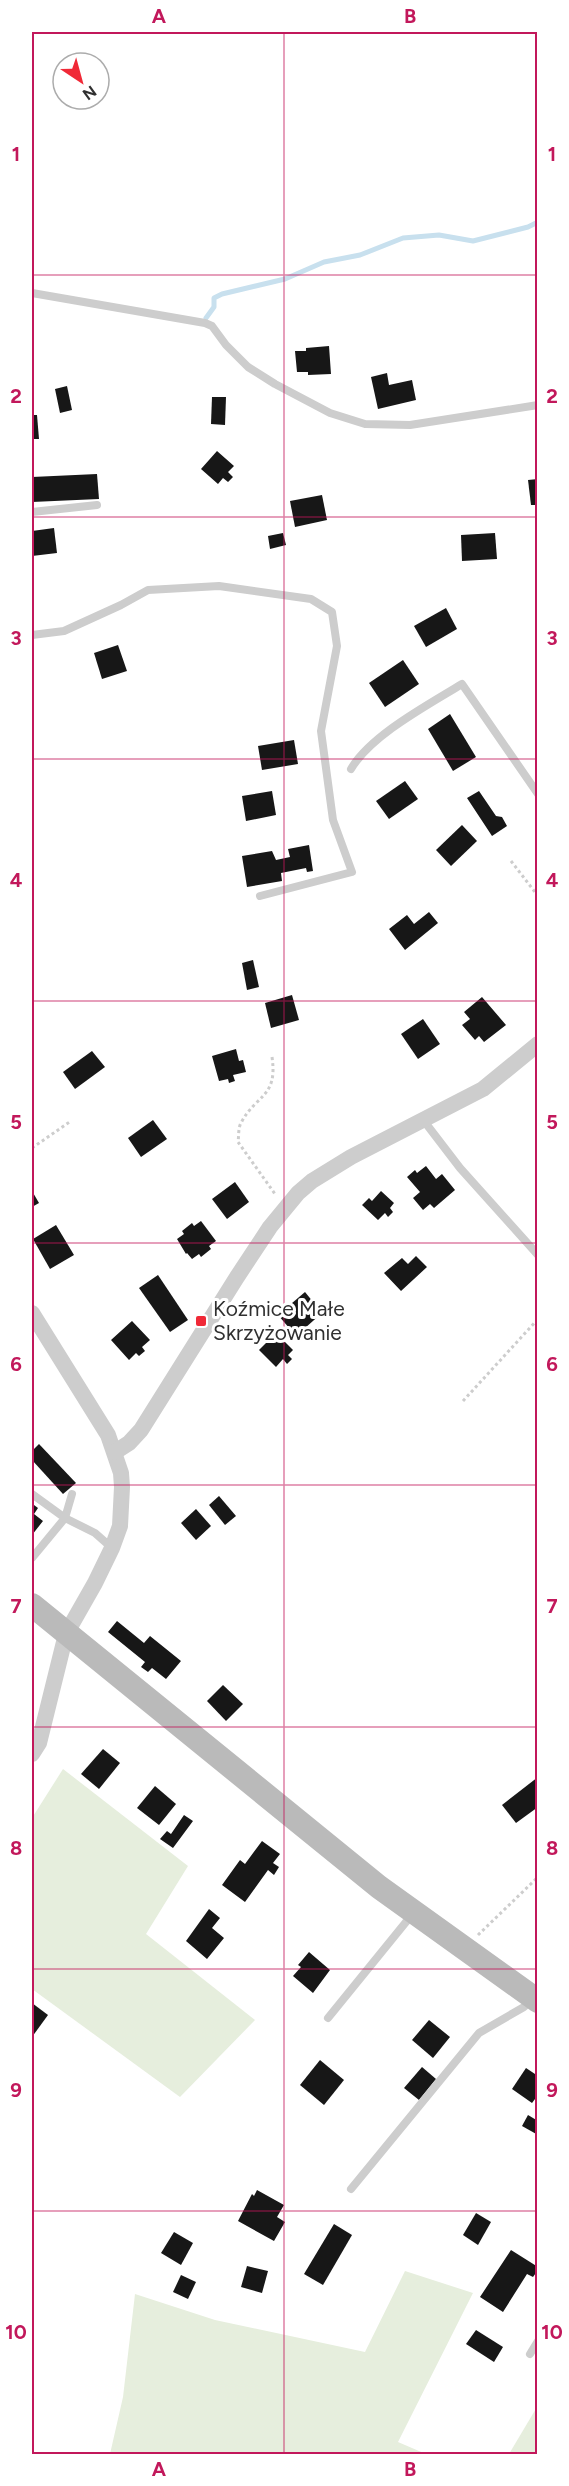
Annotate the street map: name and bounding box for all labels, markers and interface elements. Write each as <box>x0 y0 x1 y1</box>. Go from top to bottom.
text: A <box>152 4 167 28</box>
text: B <box>404 4 416 28</box>
north arrow <box>51 51 111 111</box>
text: N <box>79 81 100 104</box>
text: 1 <box>12 142 20 166</box>
text: 1 <box>548 142 556 166</box>
text: 2 <box>10 384 22 408</box>
text: 2 <box>546 384 558 408</box>
text: 3 <box>10 626 22 650</box>
text: 3 <box>546 626 558 650</box>
text: 4 <box>10 868 23 892</box>
text: 4 <box>546 868 559 892</box>
text: 5 <box>10 1110 22 1134</box>
text: 5 <box>546 1110 558 1134</box>
place label: Koźmice Małe Skrzyżowanie <box>213 1296 345 1345</box>
marker: Koźmice Małe Skrzyżowanie <box>194 1314 208 1328</box>
text: 6 <box>10 1352 22 1376</box>
text: 6 <box>546 1352 558 1376</box>
text: 7 <box>10 1594 22 1618</box>
text: 7 <box>546 1594 558 1618</box>
text: 8 <box>10 1836 22 1860</box>
text: 8 <box>546 1836 558 1860</box>
text: 9 <box>10 2078 22 2102</box>
text: 9 <box>546 2078 558 2102</box>
text: 10 <box>5 2320 27 2344</box>
text: 10 <box>541 2320 563 2344</box>
text: A <box>152 2457 167 2481</box>
text: B <box>404 2457 416 2481</box>

